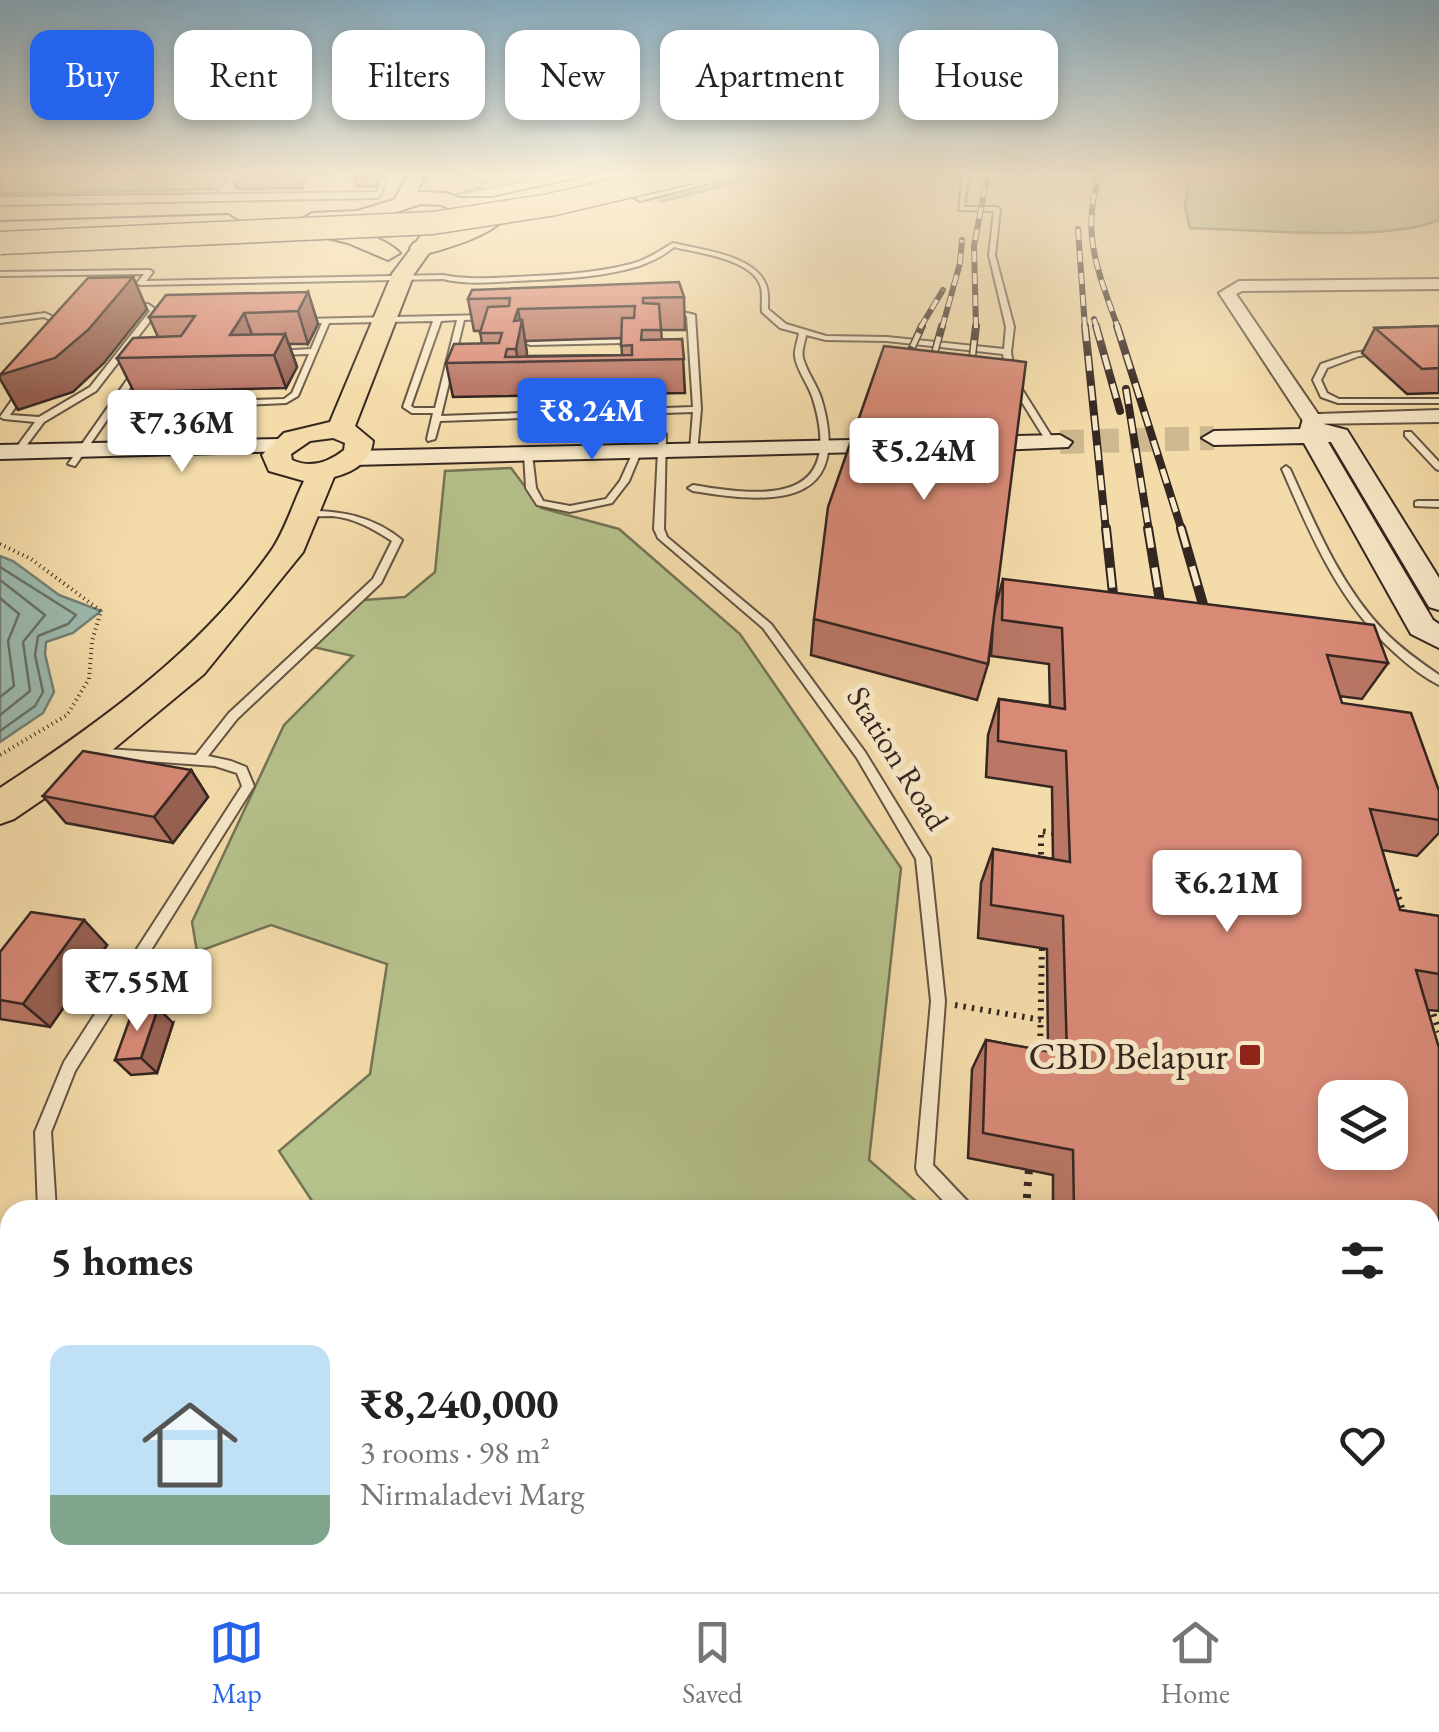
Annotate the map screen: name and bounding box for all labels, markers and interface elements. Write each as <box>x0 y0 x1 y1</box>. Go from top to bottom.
chip: Buy <box>30 30 154 120</box>
chip: Rent <box>174 30 312 120</box>
chip: Filters <box>332 30 485 120</box>
chip: New <box>505 30 640 120</box>
chip: Apartment <box>660 30 879 120</box>
chip: House <box>899 30 1058 120</box>
pin: ₹8.24M <box>511 378 673 463</box>
text: ₹8.24M <box>540 389 644 431</box>
pin: ₹7.36M <box>101 390 263 475</box>
text: ₹7.36M <box>130 401 234 443</box>
pin: ₹5.24M <box>843 418 1005 503</box>
text: ₹5.24M <box>872 429 976 471</box>
street label: Station Road <box>837 678 959 838</box>
pin: ₹6.21M <box>1146 850 1308 935</box>
text: ₹6.21M <box>1175 861 1279 903</box>
pin: ₹7.55M <box>56 949 218 1034</box>
text: ₹7.55M <box>85 960 189 1002</box>
place label: CBD Belapur <box>1029 1031 1228 1080</box>
marker: CBD Belapur <box>1237 1042 1263 1068</box>
map controls <box>1318 1080 1408 1170</box>
button: layers <box>1318 1080 1408 1170</box>
text: 5 homes <box>50 1233 193 1288</box>
icon: filters <box>1335 1233 1390 1288</box>
text: ₹8,240,000 <box>360 1376 558 1431</box>
icon: home <box>130 1385 250 1505</box>
icon: heart <box>1335 1418 1390 1473</box>
text: 3 rooms · 98 m² <box>360 1431 550 1473</box>
text: Nirmaladevi Marg <box>360 1473 584 1515</box>
tab: Map <box>209 1615 264 1711</box>
tab: Saved <box>682 1615 742 1711</box>
tab: Home <box>1161 1615 1230 1711</box>

